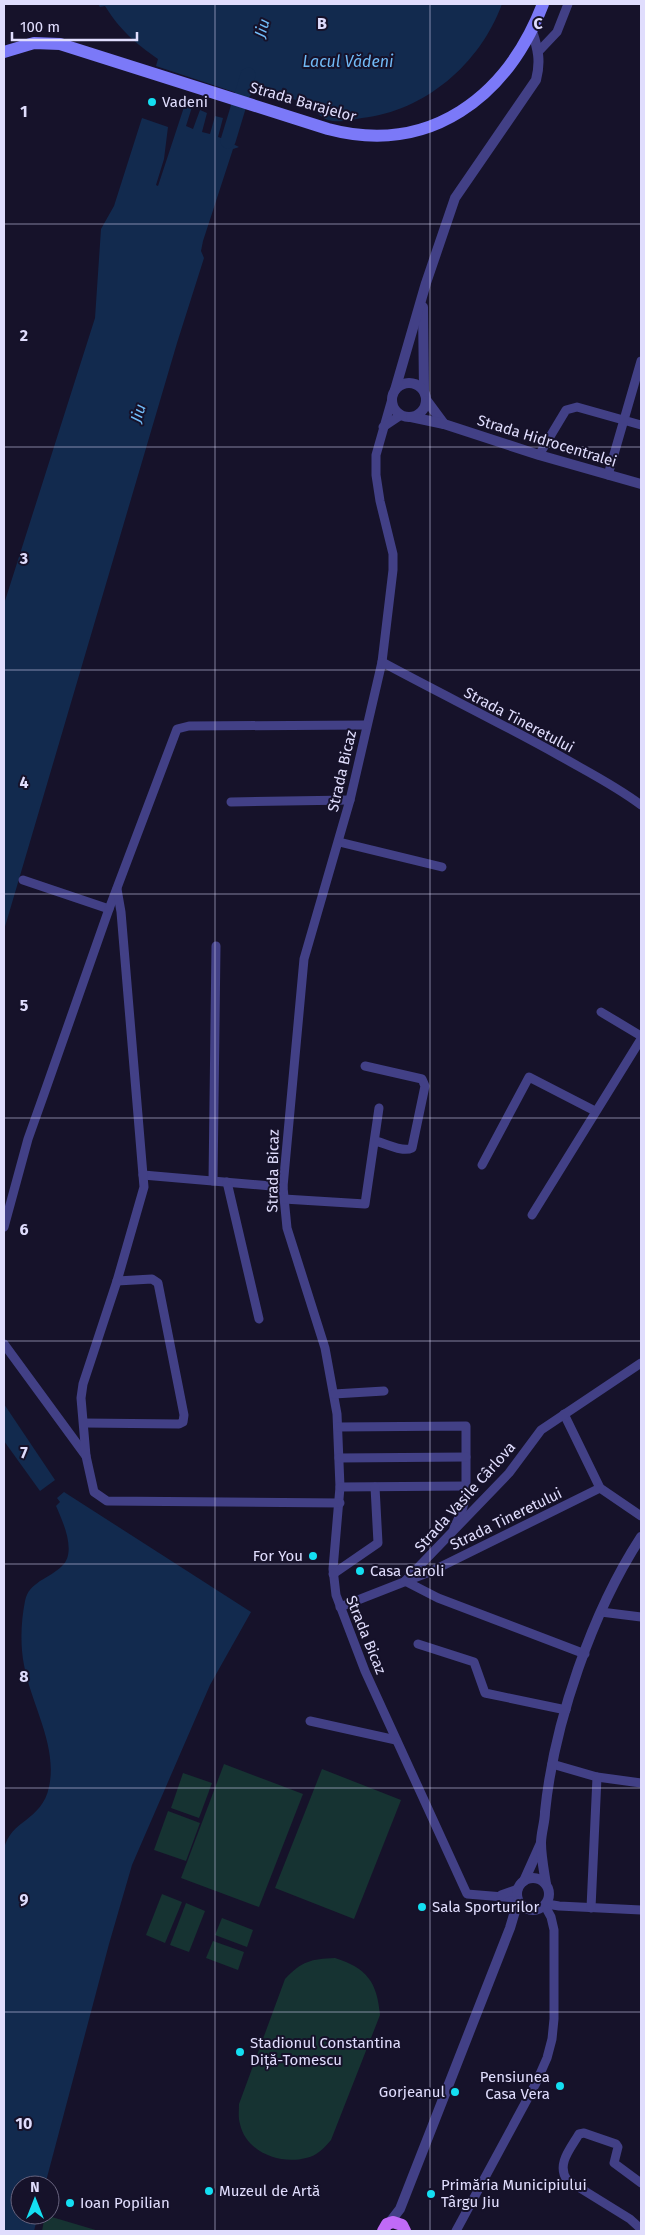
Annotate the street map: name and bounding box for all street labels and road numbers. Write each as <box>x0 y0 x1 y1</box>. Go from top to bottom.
street label: Strada Barajelor <box>248 78 359 126</box>
street label: Strada Hidrocentralei <box>475 411 619 471</box>
street label: Strada Tineretului <box>461 683 577 757</box>
street label: Strada Bicaz <box>324 728 360 814</box>
street label: Strada Bicaz <box>263 1129 283 1213</box>
street label: Strada Vasile Cârlova <box>411 1438 519 1556</box>
street label: Strada Tineretului <box>447 1484 565 1554</box>
street label: Strada Bicaz <box>342 1593 390 1677</box>

